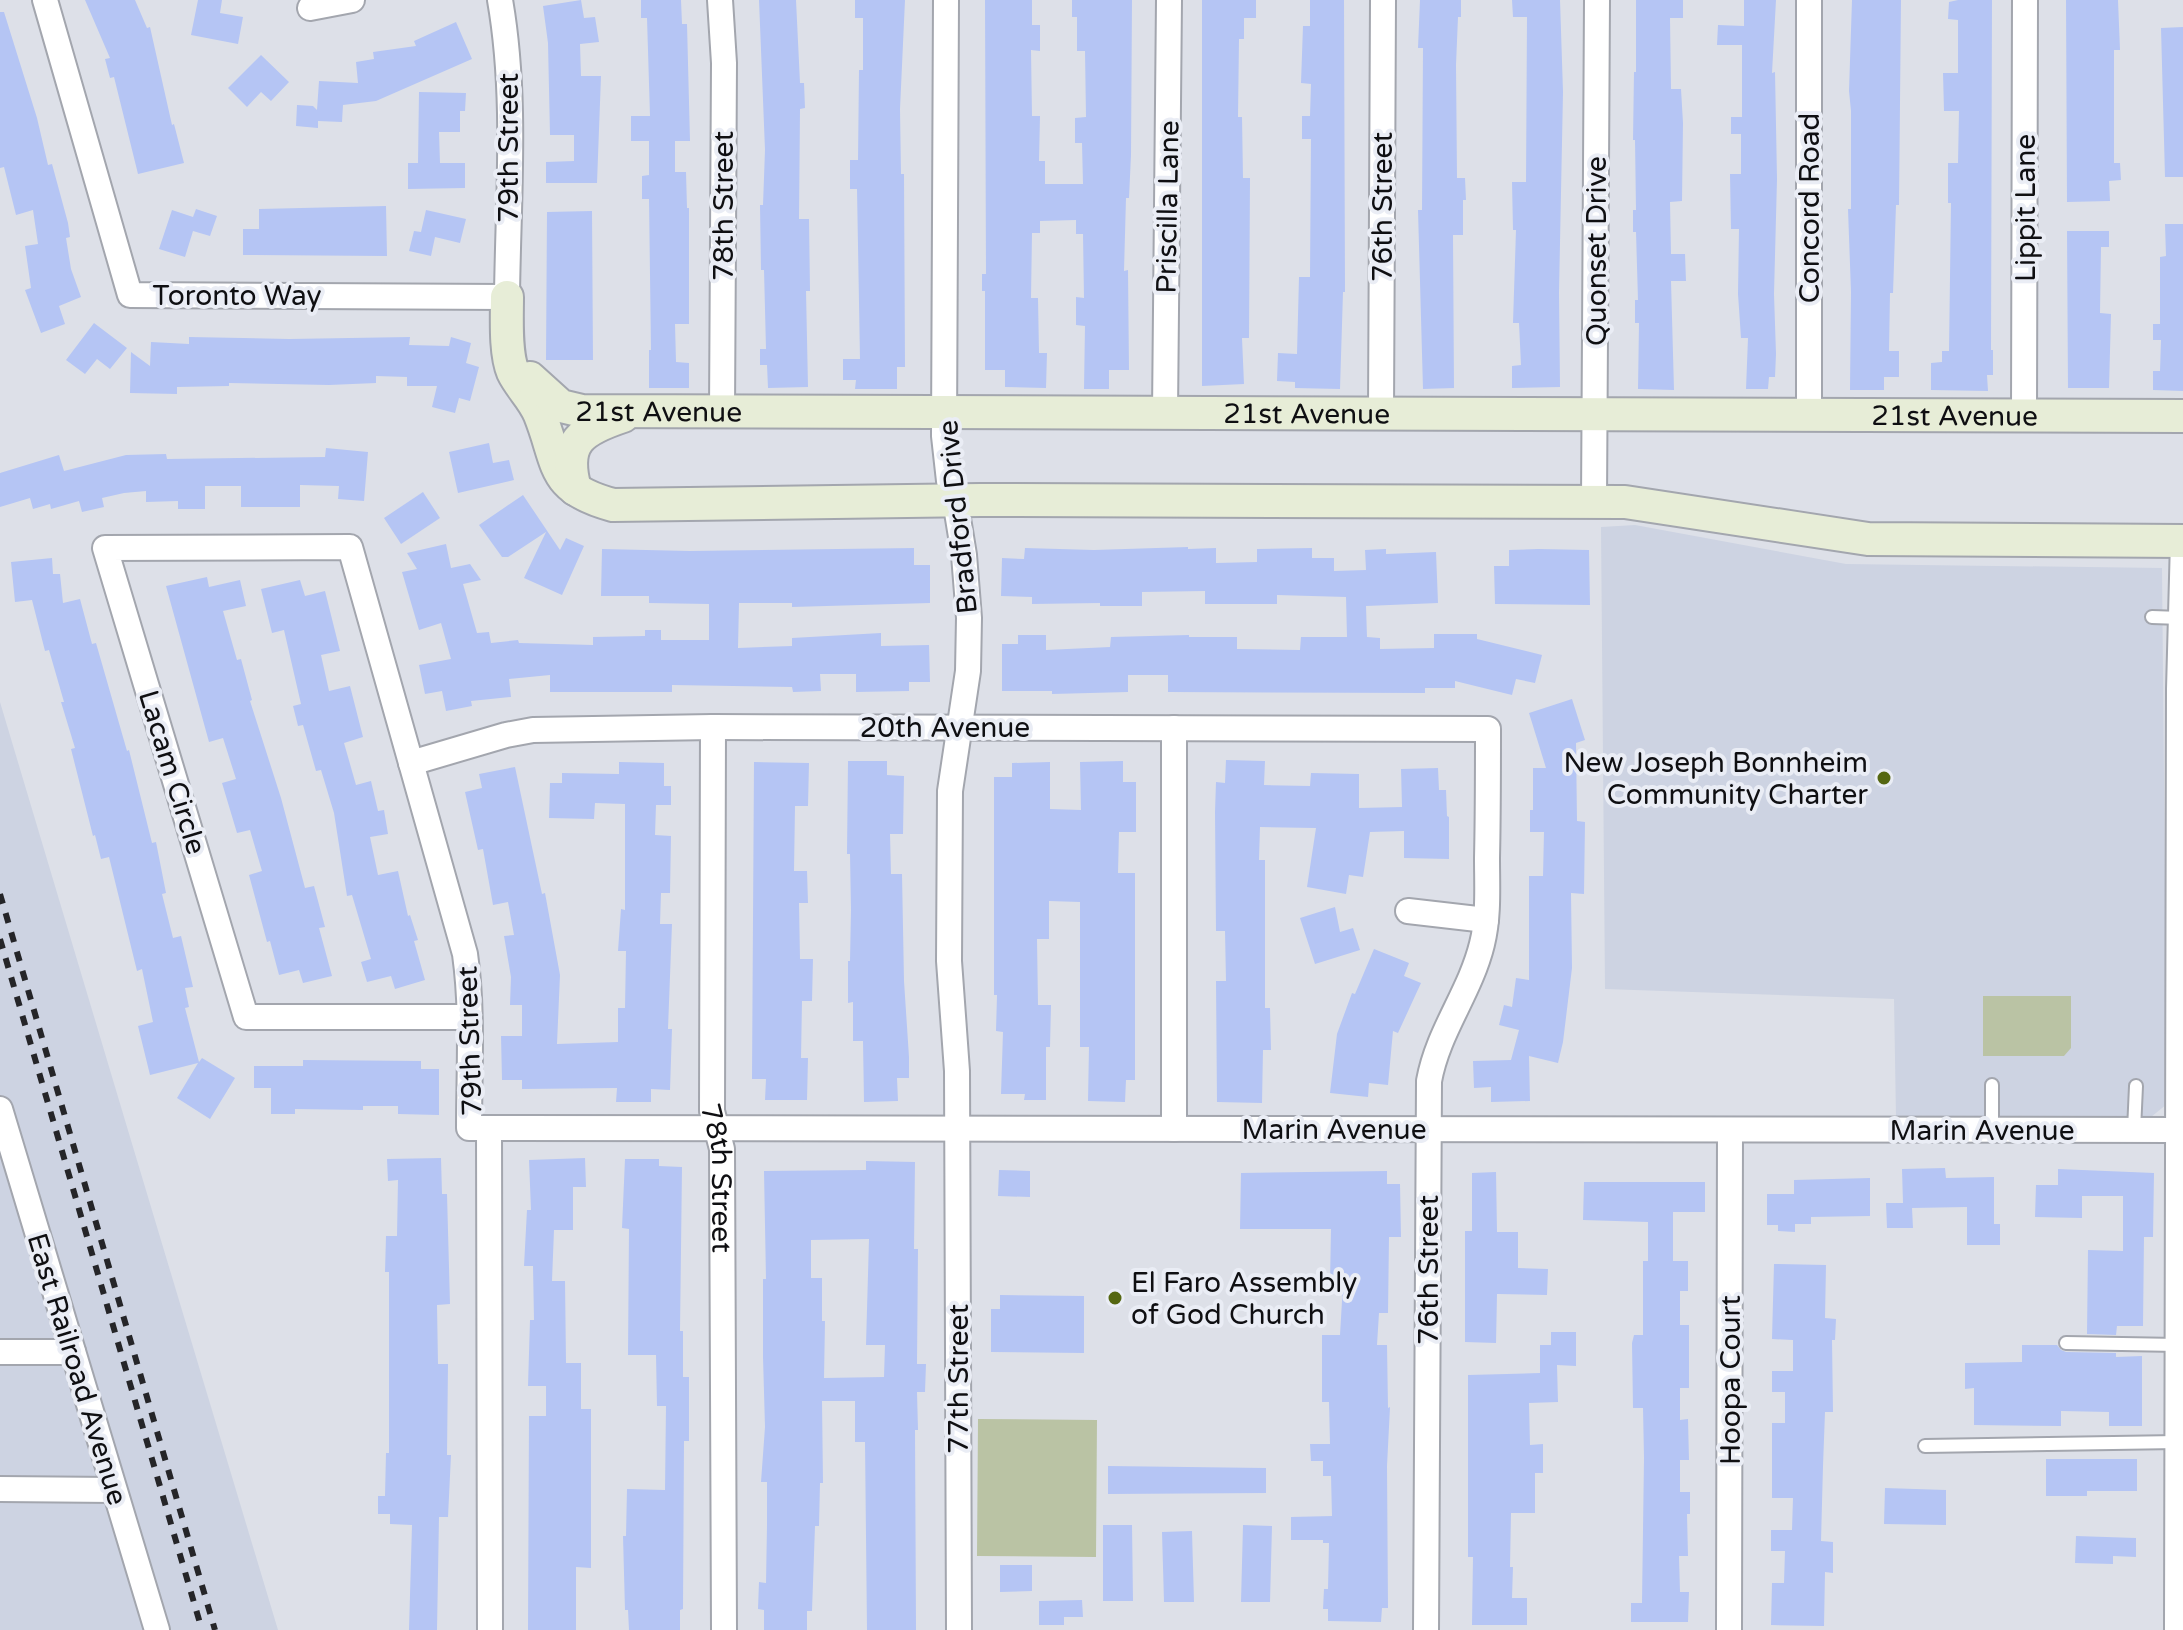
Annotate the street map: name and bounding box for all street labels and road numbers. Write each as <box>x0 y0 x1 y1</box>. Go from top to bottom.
street label: 79th Street <box>492 73 526 223</box>
street label: Concord Road <box>1793 113 1827 303</box>
street label: Priscilla Lane <box>1149 120 1187 294</box>
street label: 78th Street <box>707 131 741 281</box>
street label: 76th Street <box>1366 132 1400 282</box>
street label: Lippit Lane <box>2009 134 2043 282</box>
street label: Quonset Drive <box>1580 156 1614 346</box>
street label: Toronto Way <box>153 279 321 313</box>
street label: 21st Avenue <box>575 395 742 429</box>
street label: 21st Avenue <box>1223 397 1390 432</box>
street label: 21st Avenue <box>1871 399 2038 434</box>
street label: Bradford Drive <box>931 418 985 615</box>
street label: Lacam Circle <box>131 686 213 859</box>
street label: 20th Avenue <box>860 711 1030 745</box>
street label: 79th Street <box>450 965 490 1117</box>
street label: 78th Street <box>693 1100 738 1253</box>
street label: Marin Avenue <box>1241 1113 1427 1147</box>
street label: Marin Avenue <box>1889 1114 2075 1148</box>
street label: 76th Street <box>1412 1195 1446 1345</box>
street label: East Railroad Avenue <box>19 1229 135 1509</box>
street label: Hoopa Court <box>1714 1295 1748 1465</box>
street label: 77th Street <box>942 1304 976 1454</box>

